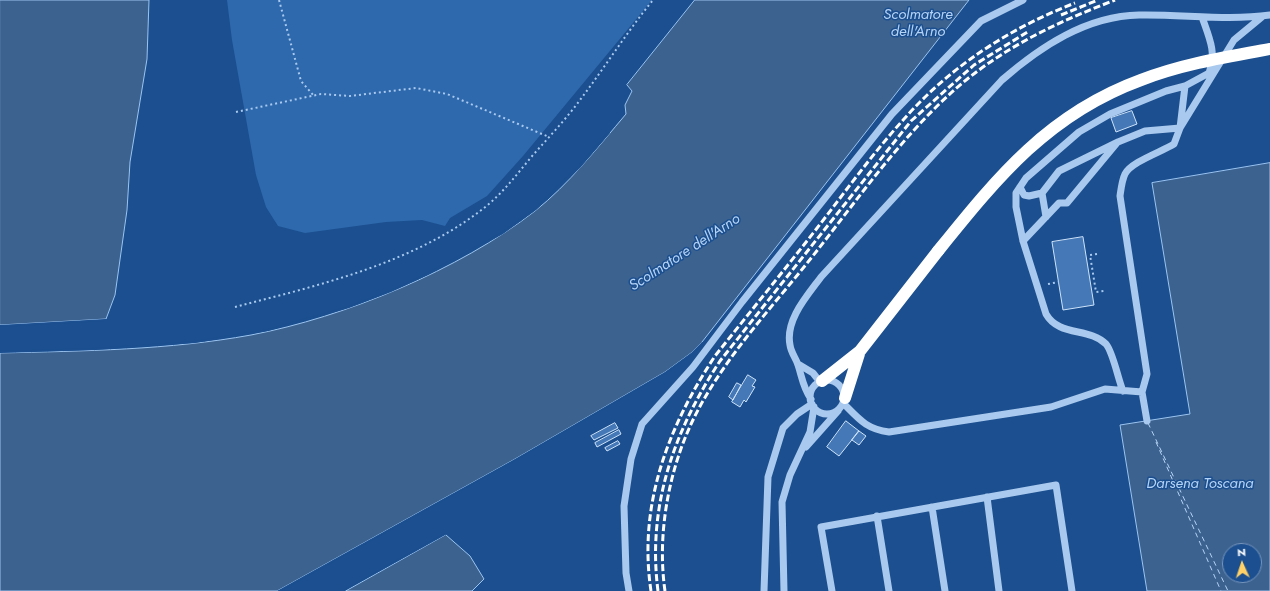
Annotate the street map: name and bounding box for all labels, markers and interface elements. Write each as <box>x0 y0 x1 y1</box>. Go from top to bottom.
water label: Scolmatore dell'Arno <box>883 6 953 41</box>
water label: Scolmatore dell'Arno <box>626 210 744 296</box>
water label: Darsena Toscana <box>1146 475 1254 493</box>
north arrow <box>1222 543 1262 583</box>
text: N <box>1237 544 1246 560</box>

